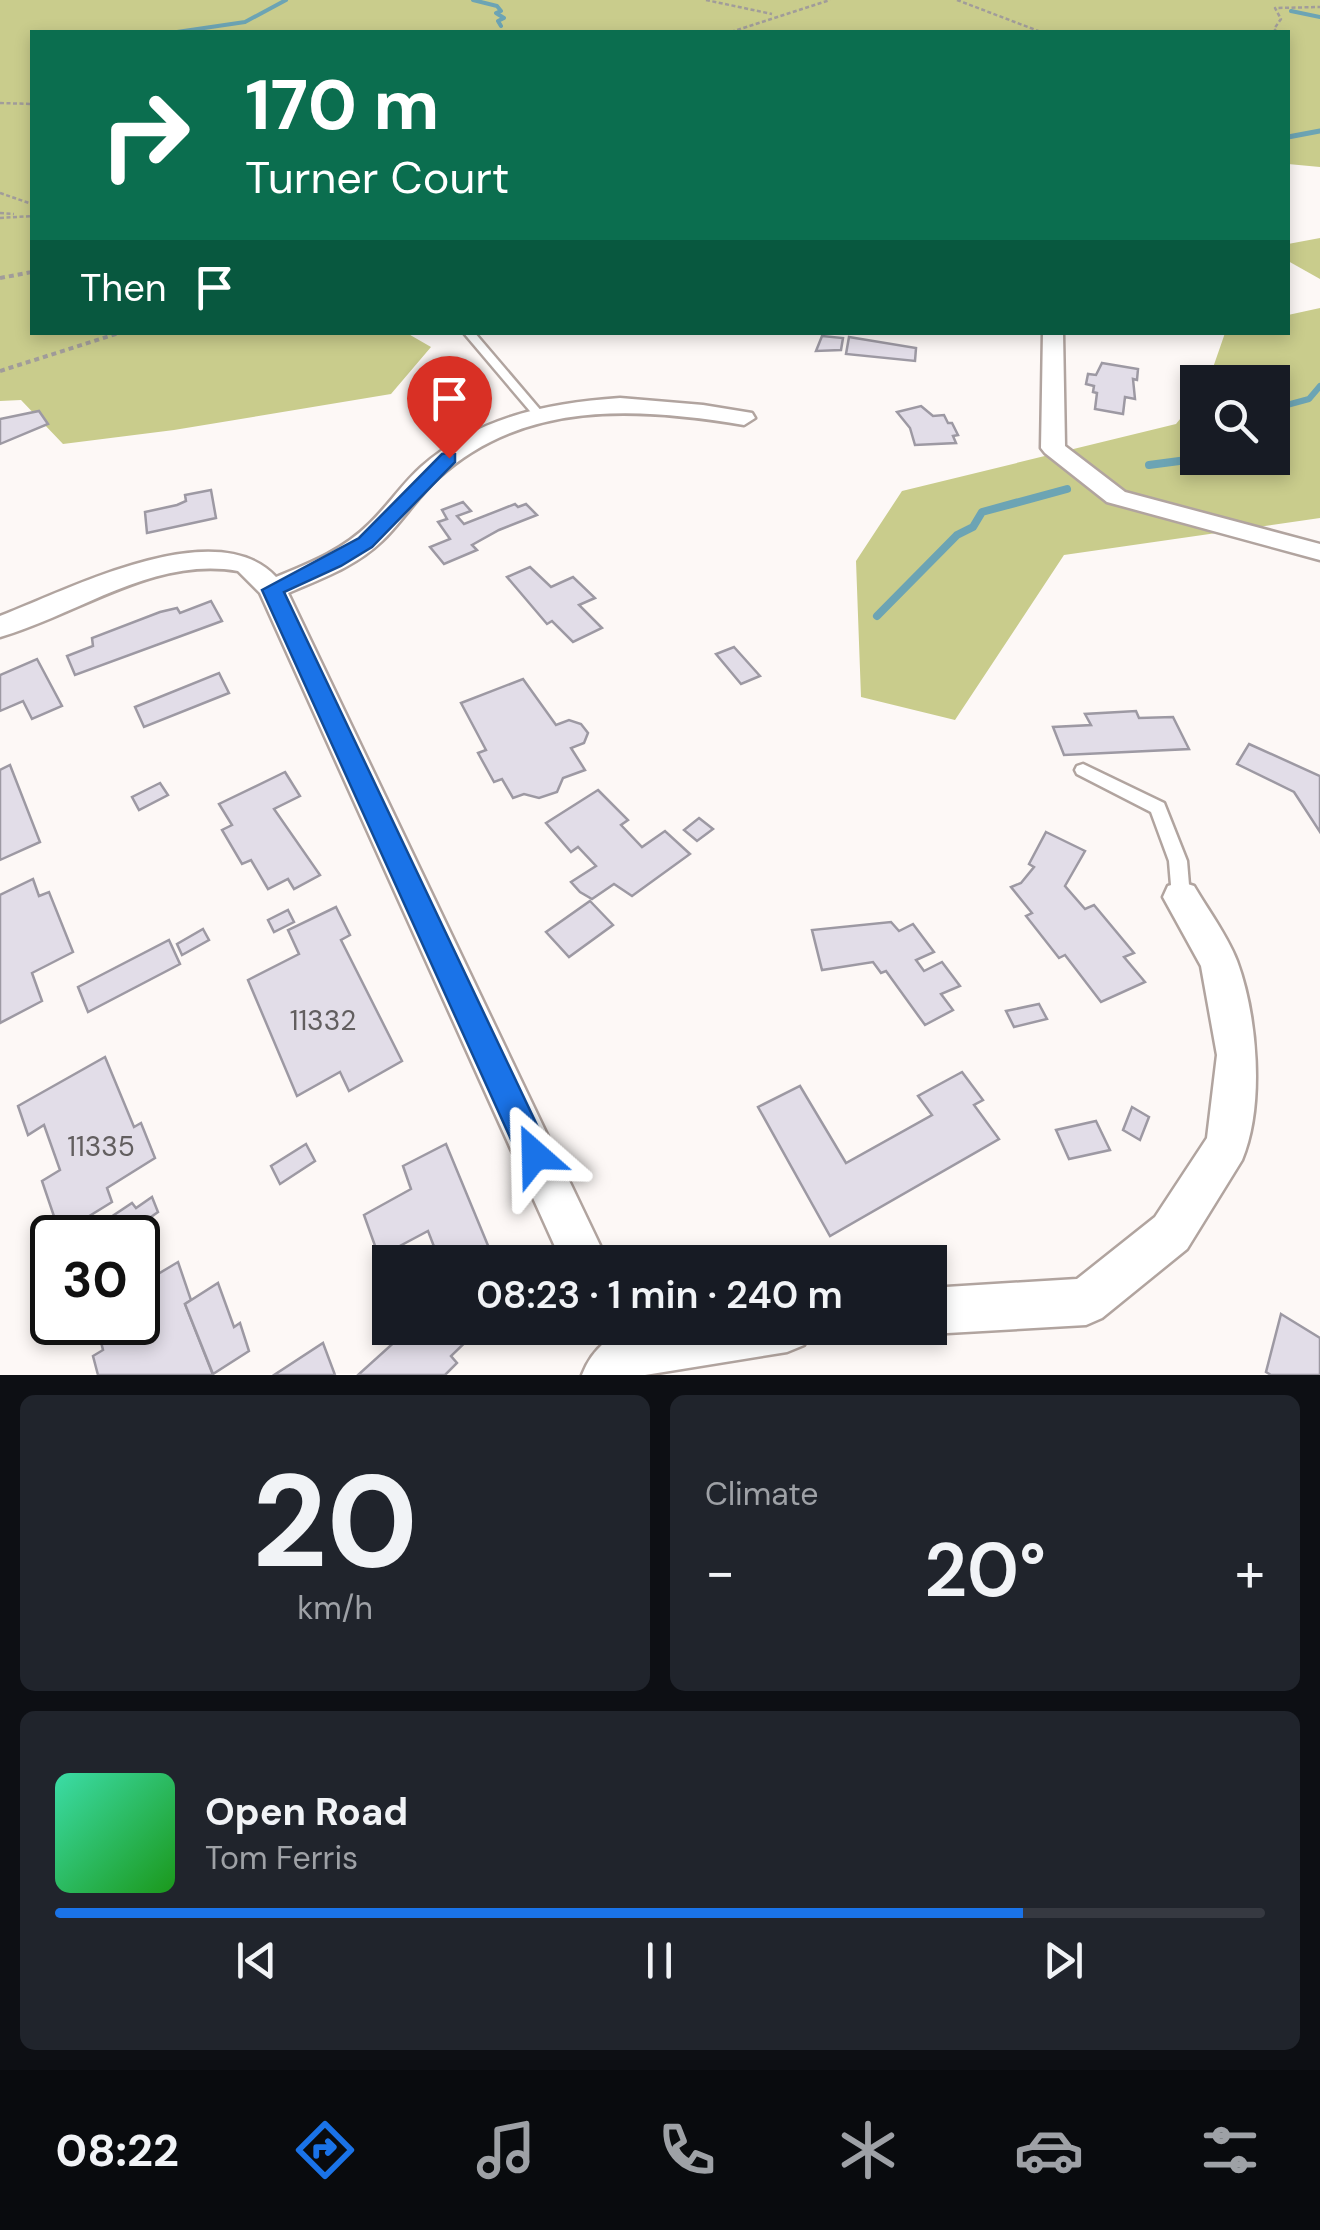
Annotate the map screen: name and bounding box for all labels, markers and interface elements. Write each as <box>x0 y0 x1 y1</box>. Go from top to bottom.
text: 170 m <box>245 60 439 151</box>
icon: right <box>80 70 210 200</box>
text: Turner Court <box>245 148 509 207</box>
icon: arrive <box>187 260 242 315</box>
text: Then <box>80 263 167 313</box>
pin <box>407 356 492 459</box>
map controls <box>1180 365 1290 475</box>
button: search <box>1180 365 1290 475</box>
icon: arrive <box>422 371 477 426</box>
house number: 11332 <box>290 1002 356 1039</box>
position arrow <box>483 1103 587 1207</box>
house number: 11335 <box>67 1128 135 1165</box>
speed limit sign: 30 <box>30 1215 160 1345</box>
text: 08:23 · 1 min · 240 m <box>476 1270 843 1320</box>
text: 20 <box>252 1437 418 1606</box>
text: Climate <box>705 1473 819 1515</box>
text: 20° <box>924 1522 1046 1619</box>
text: − <box>705 1536 735 1608</box>
text: + <box>1235 1536 1265 1608</box>
text: km/h <box>297 1587 373 1629</box>
text: Open Road <box>205 1787 408 1837</box>
text: Tom Ferris <box>205 1837 358 1879</box>
icon: previous <box>229 1933 284 1988</box>
icon: pause <box>632 1933 687 1988</box>
icon: next <box>1036 1933 1091 1988</box>
icon: directions <box>290 2115 360 2185</box>
icon: music <box>471 2115 541 2185</box>
icon: phone <box>652 2115 722 2185</box>
icon: climate <box>833 2115 903 2185</box>
icon: car <box>1014 2115 1084 2185</box>
icon: filters <box>1195 2115 1265 2185</box>
text: 08:22 <box>55 2121 179 2180</box>

